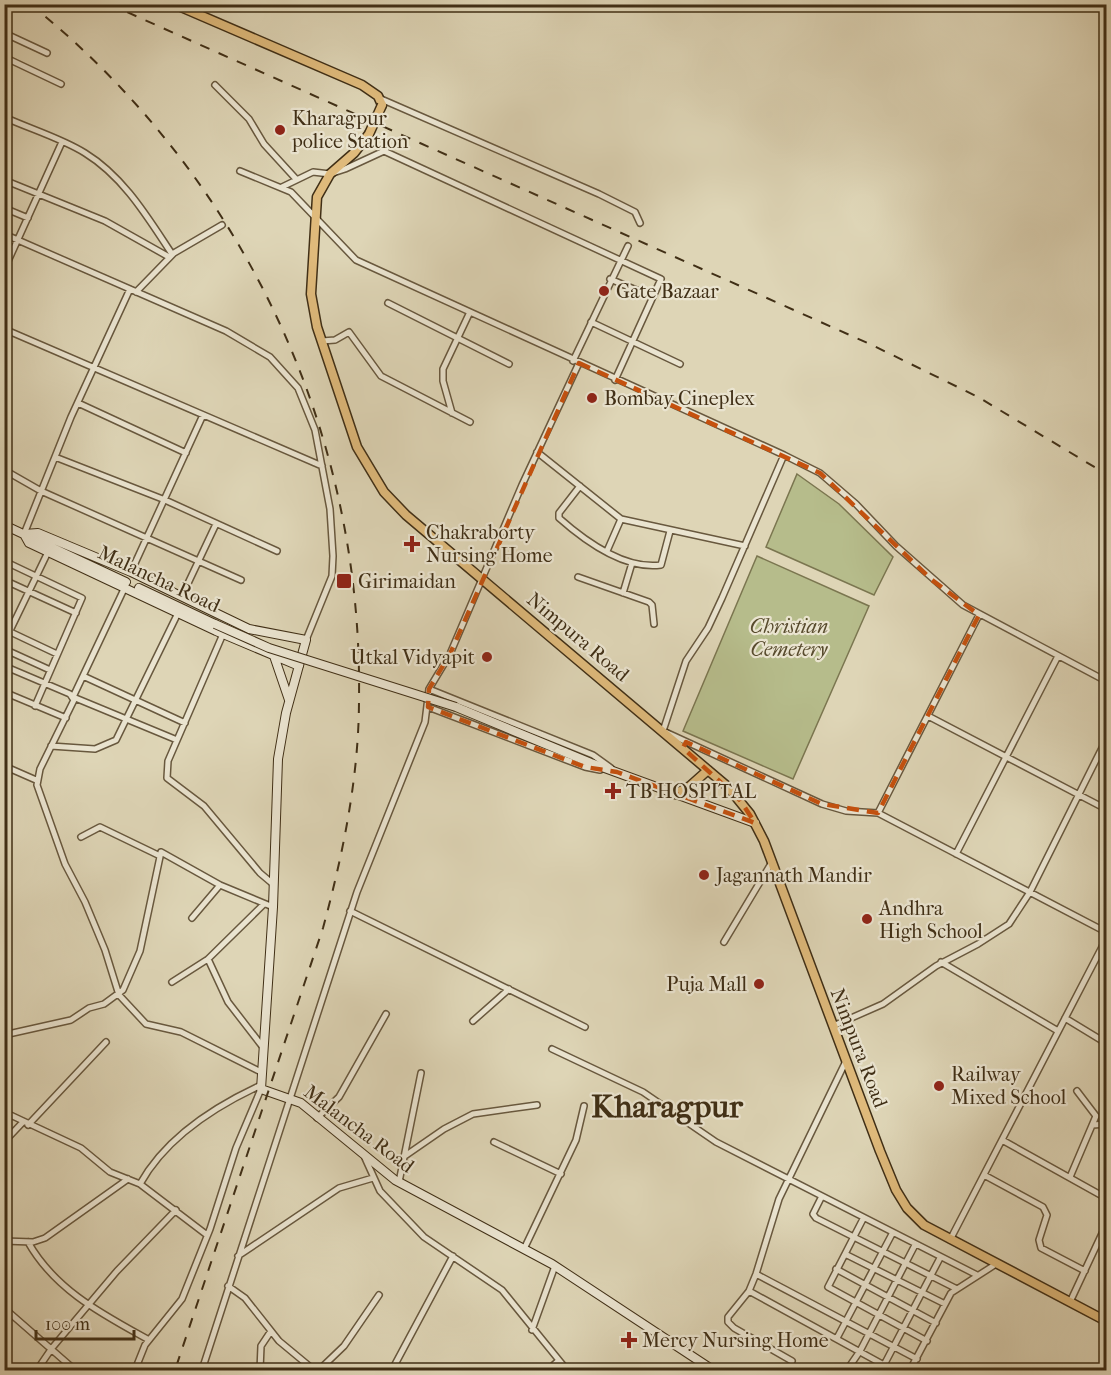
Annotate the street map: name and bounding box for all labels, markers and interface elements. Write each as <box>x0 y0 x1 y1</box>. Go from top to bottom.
place label: Kharagpur police Station <box>291 107 409 153</box>
marker: Kharagpur police Station <box>273 123 287 137</box>
place label: Gate Bazaar <box>616 280 719 303</box>
marker: Gate Bazaar <box>597 284 611 298</box>
place label: Bombay Cineplex <box>604 387 755 410</box>
marker: Bombay Cineplex <box>585 391 599 405</box>
place label: Chakraborty Nursing Home <box>426 521 553 567</box>
marker: Chakraborty Nursing Home <box>403 535 421 553</box>
street label: Malancha Road <box>94 541 225 618</box>
place label: Girimaidan <box>358 570 456 593</box>
marker: Girimaidan <box>335 572 353 590</box>
street label: Nimpura Road <box>522 588 635 687</box>
park label: Christian Cemetery <box>750 615 828 661</box>
place label: Utkal Vidyapit <box>350 646 475 669</box>
marker: Utkal Vidyapit <box>480 650 494 664</box>
place label: TB HOSPITAL <box>626 780 756 803</box>
marker: TB HOSPITAL <box>604 782 622 800</box>
place label: Jagannath Mandir <box>714 864 872 887</box>
marker: Jagannath Mandir <box>697 868 711 882</box>
place label: Andhra High School <box>878 897 983 943</box>
marker: Andhra High School <box>860 912 874 926</box>
place label: Puja Mall <box>666 973 747 996</box>
marker: Puja Mall <box>752 977 766 991</box>
street label: Nimpura Road <box>826 985 893 1112</box>
place label: Railway Mixed School <box>951 1063 1067 1109</box>
marker: Railway Mixed School <box>932 1079 946 1093</box>
street label: Malancha Road <box>299 1080 419 1179</box>
district label: Kharagpur <box>591 1088 744 1125</box>
scale bar <box>36 1303 134 1341</box>
text: 100 m <box>45 1314 90 1335</box>
place label: Mercy Nursing Home <box>642 1329 829 1352</box>
marker: Mercy Nursing Home <box>620 1331 638 1349</box>

